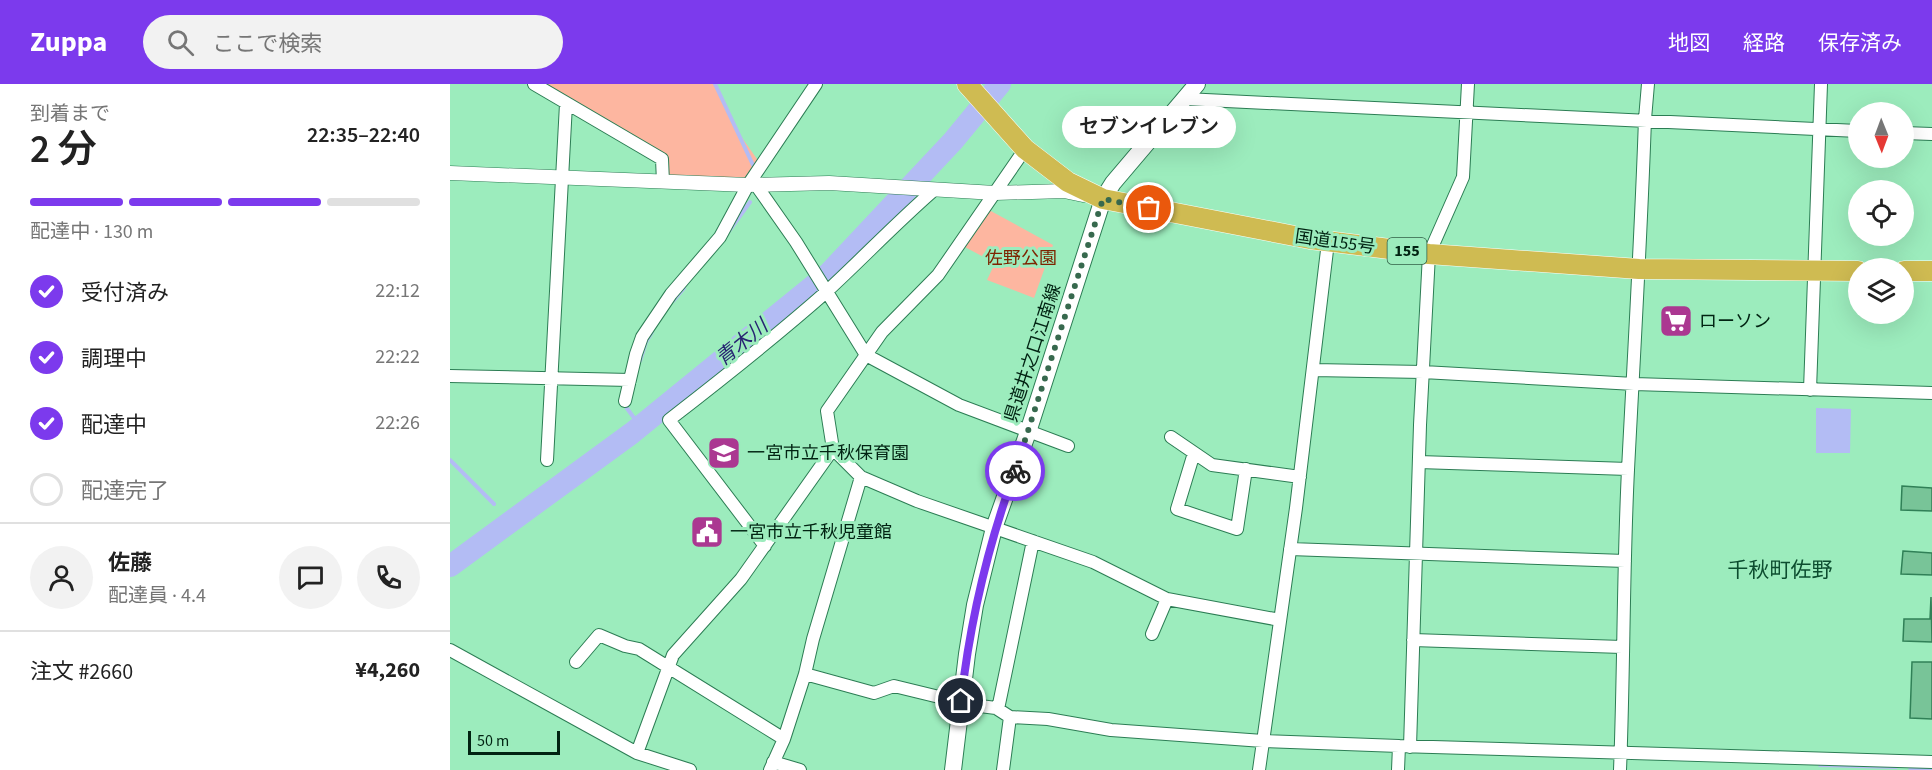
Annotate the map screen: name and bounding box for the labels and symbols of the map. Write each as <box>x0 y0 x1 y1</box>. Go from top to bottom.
north arrow <box>1848 102 1914 168</box>
callout: セブンイレブン <box>1062 106 1236 148</box>
pin <box>1123 182 1174 233</box>
street label: 国道155号 <box>1293 224 1377 260</box>
road number: 155 <box>1388 238 1426 264</box>
park label: 佐野公園 <box>985 246 1057 271</box>
street label: 県道井之口江南線 <box>999 281 1067 425</box>
supermarket icon: ローソン <box>1658 303 1694 339</box>
place label: ローソン <box>1699 309 1771 334</box>
water label: 青木川 <box>710 312 776 373</box>
school or university icon: 一宮市立千秋保育園 <box>706 435 742 471</box>
place label: 一宮市立千秋保育園 <box>747 441 909 466</box>
courier <box>985 441 1045 501</box>
public building icon: 一宮市立千秋児童館 <box>689 514 725 550</box>
place label: 一宮市立千秋児童館 <box>730 520 892 545</box>
district label: 千秋町佐野 <box>1728 555 1833 585</box>
pin <box>935 675 986 726</box>
scale bar <box>468 728 560 756</box>

